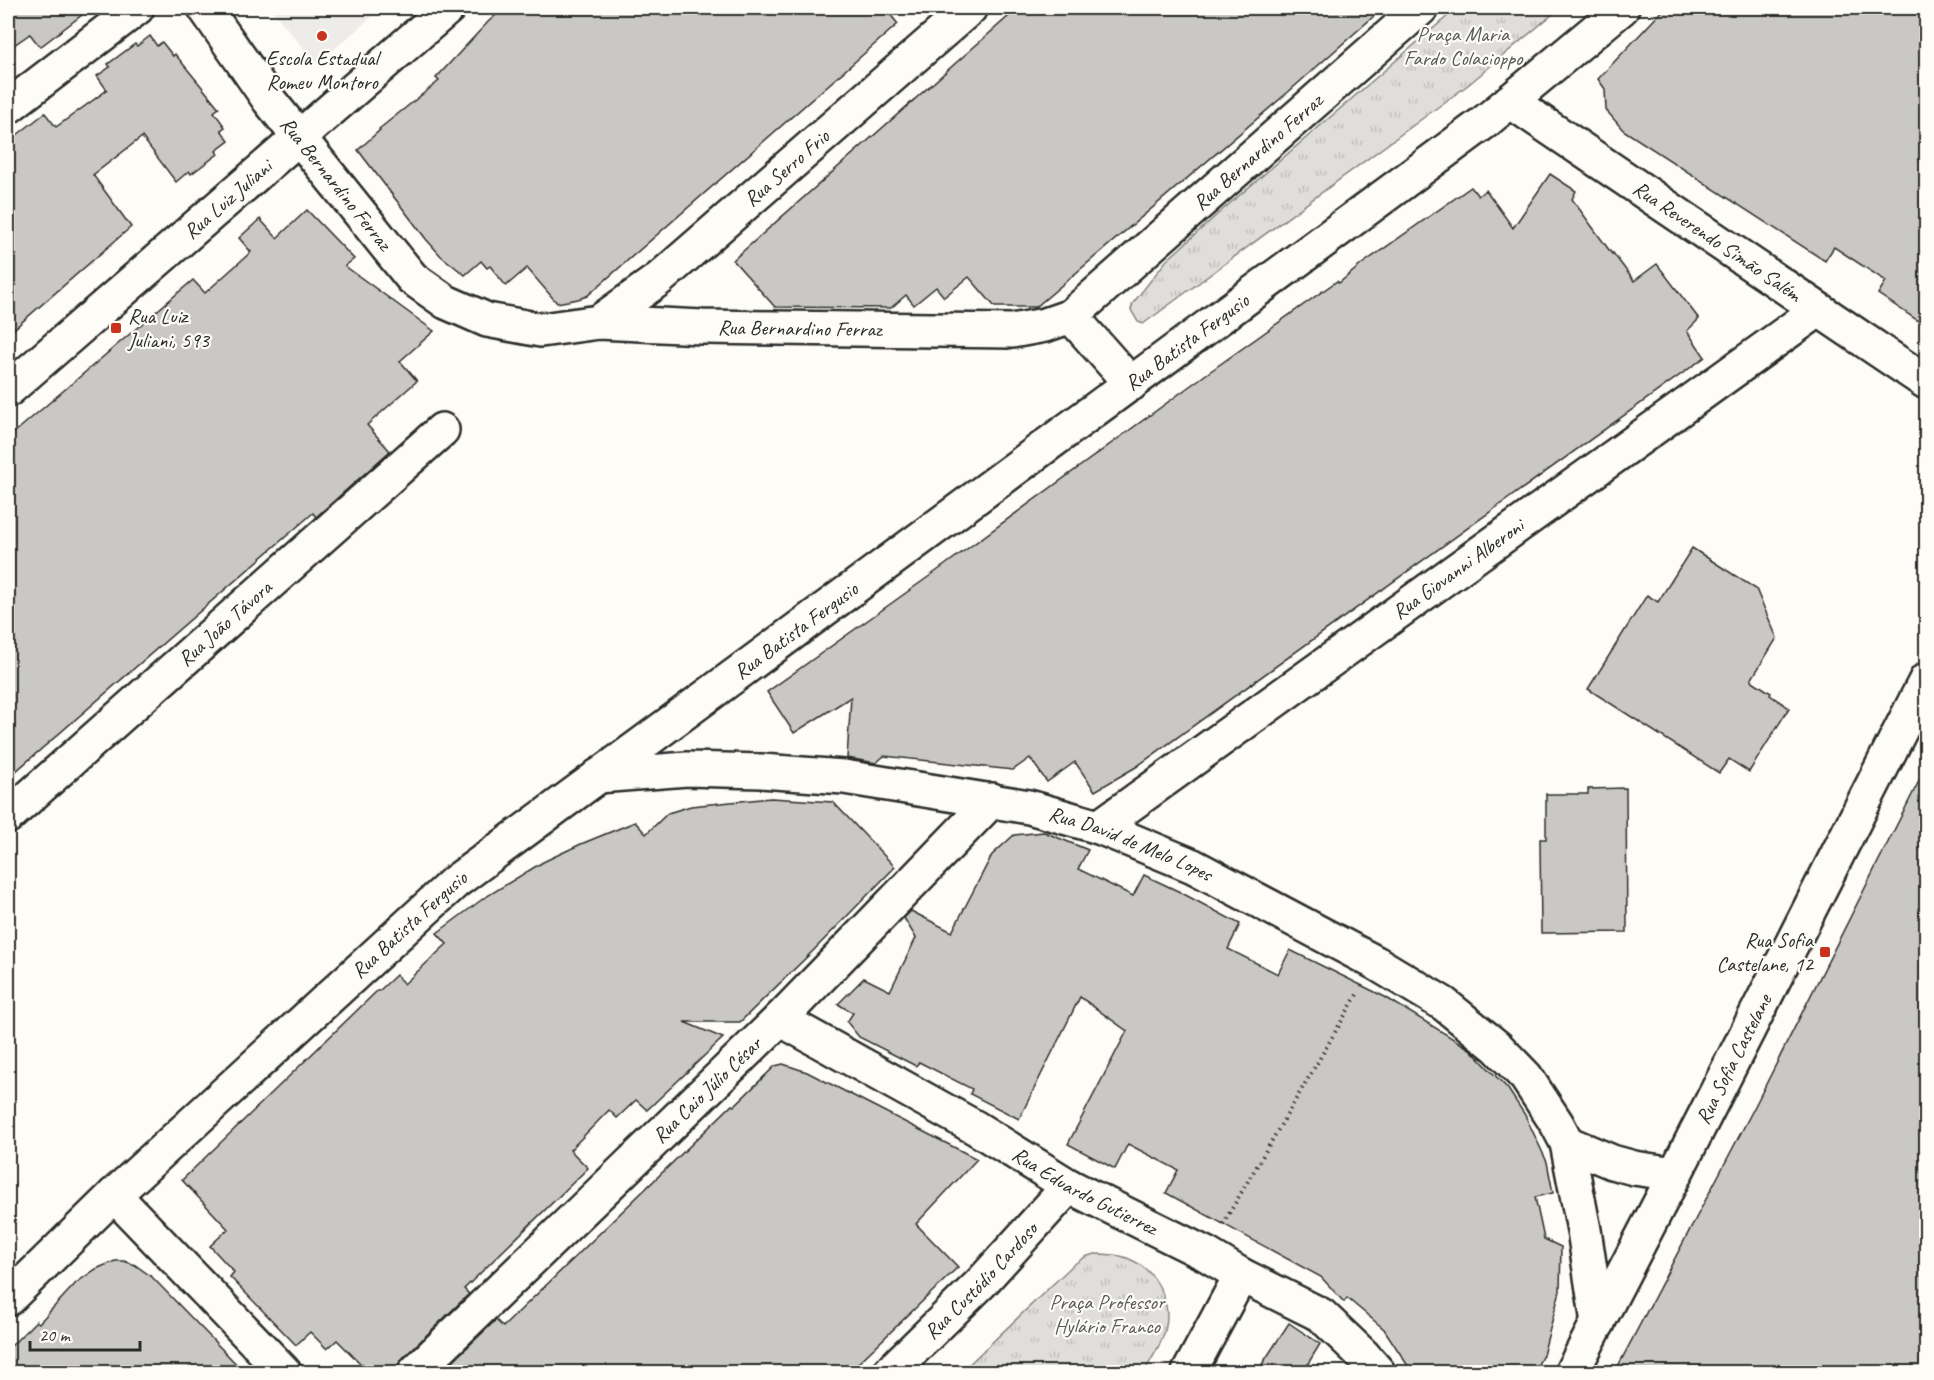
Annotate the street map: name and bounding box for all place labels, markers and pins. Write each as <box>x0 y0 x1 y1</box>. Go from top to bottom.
marker: Escola Estadual Romeu Montoro <box>315 29 329 43</box>
place label: Escola Estadual Romeu Montoro <box>266 45 381 95</box>
place label: Rua Luiz Juliani, 593 <box>127 303 211 353</box>
marker: Rua Luiz Juliani, 593 <box>109 321 123 335</box>
place label: Rua Sofia Castelane, 12 <box>1716 927 1815 977</box>
marker: Rua Sofia Castelane, 12 <box>1818 945 1832 959</box>

